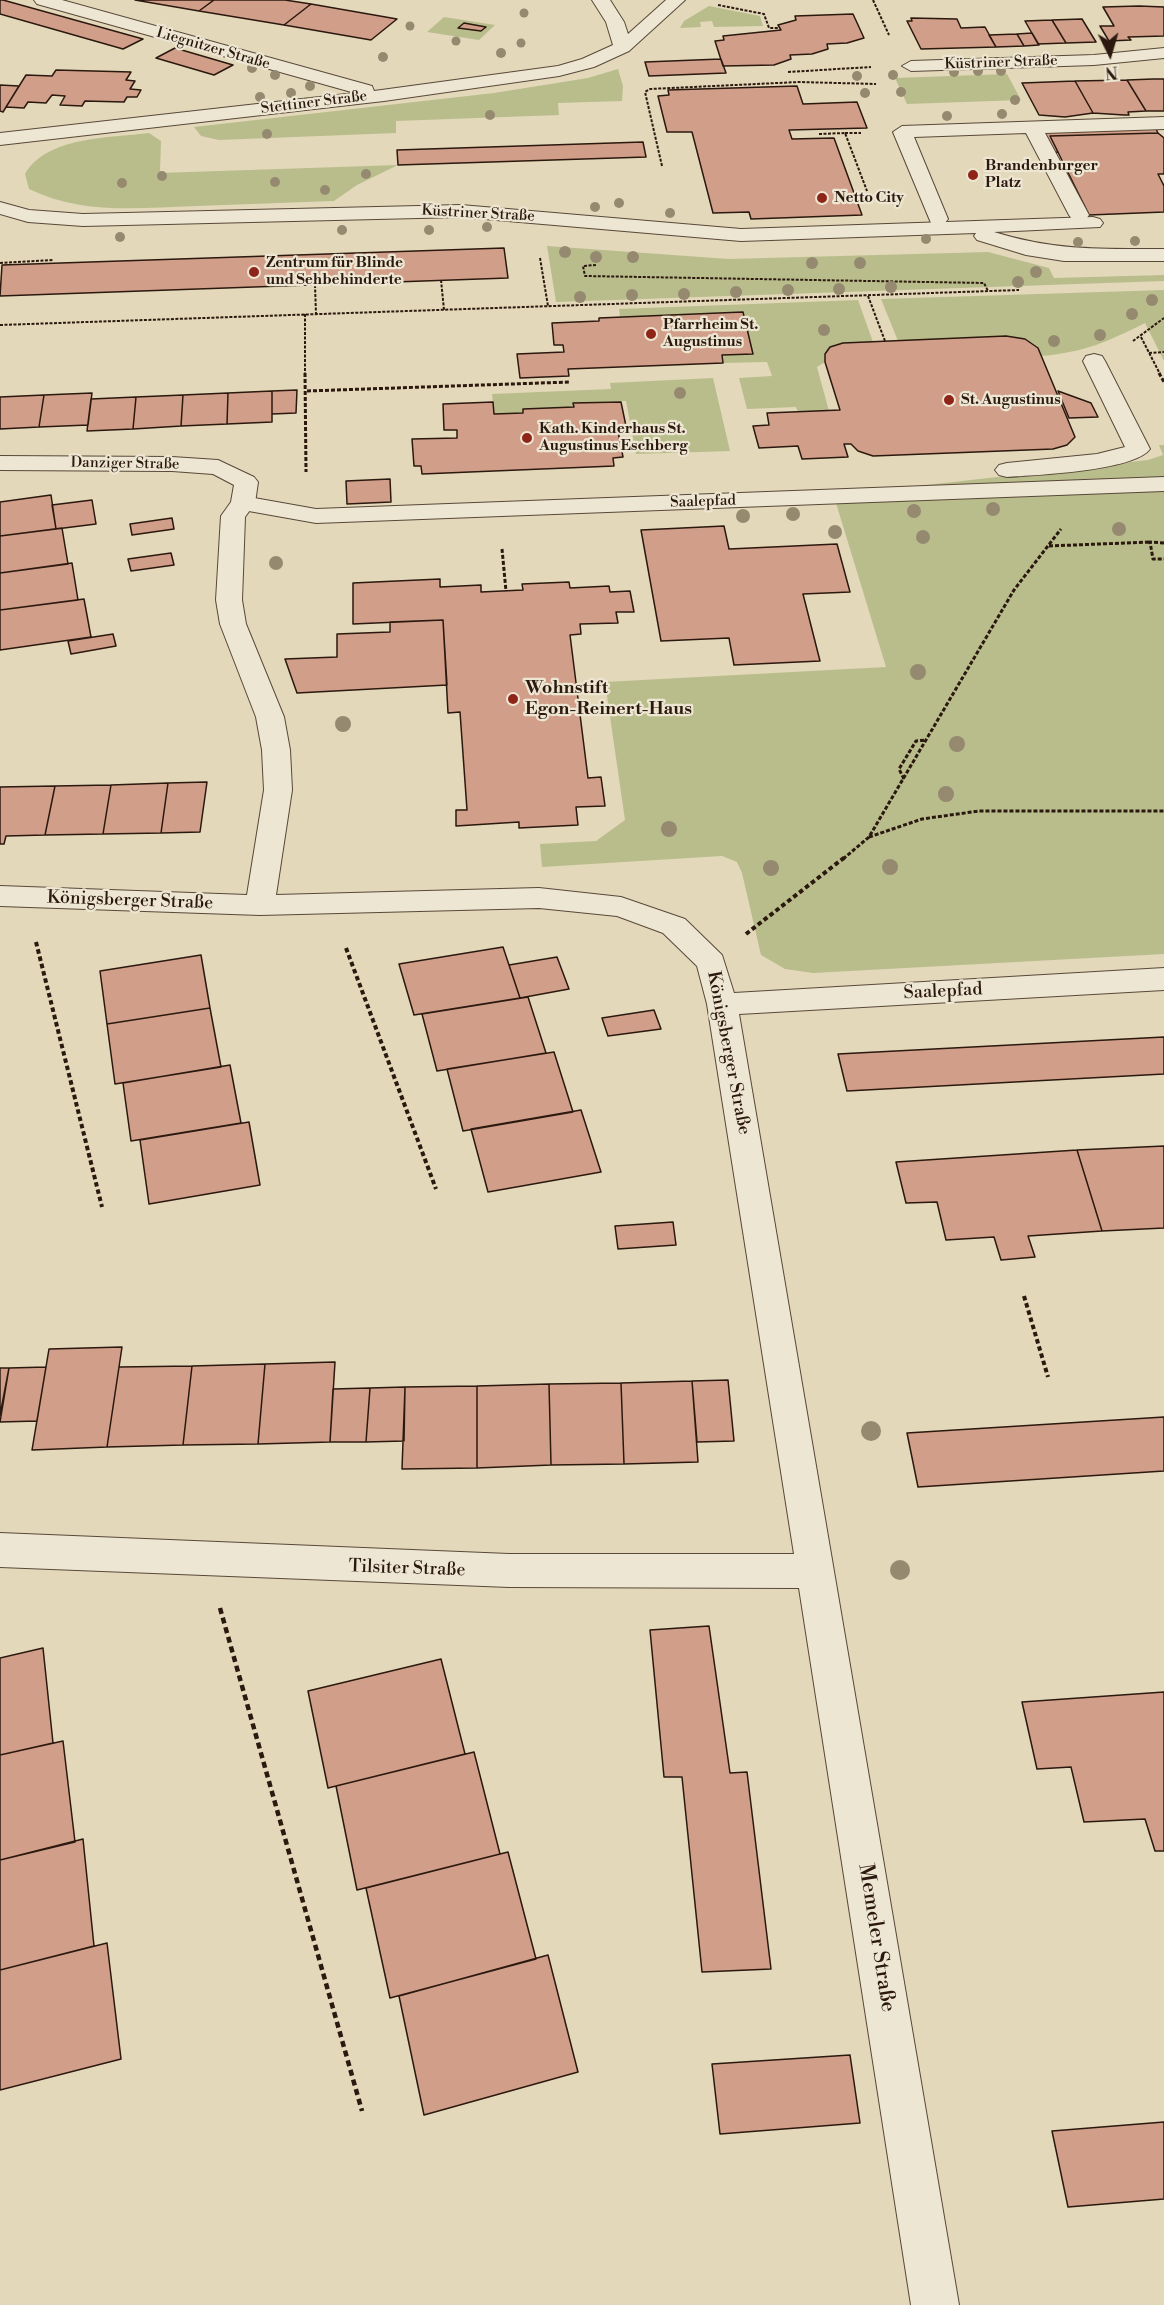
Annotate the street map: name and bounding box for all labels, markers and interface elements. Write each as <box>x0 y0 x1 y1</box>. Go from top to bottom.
street label: Liegnitzer Straße <box>154 24 272 74</box>
north arrow <box>1080 24 1140 84</box>
street label: Küstriner Straße <box>944 52 1058 74</box>
text: N <box>1104 61 1119 82</box>
street label: Stettiner Straße <box>260 88 368 118</box>
place label: Brandenburger Platz <box>985 157 1098 192</box>
marker: Brandenburger Platz <box>966 168 980 182</box>
place label: Netto City <box>834 189 904 207</box>
marker: Netto City <box>815 191 829 205</box>
street label: Küstriner Straße <box>421 202 535 226</box>
place label: Zentrum für Blinde und Sehbehinderte <box>266 254 403 289</box>
marker: Zentrum für Blinde und Sehbehinderte <box>247 265 261 279</box>
place label: Pfarrheim St. Augustinus <box>663 316 758 351</box>
marker: Pfarrheim St. Augustinus <box>644 327 658 341</box>
place label: St. Augustinus <box>961 391 1061 409</box>
marker: St. Augustinus <box>942 393 956 407</box>
place label: Kath. Kinderhaus St. Augustinus Eschberg <box>539 420 688 455</box>
marker: Kath. Kinderhaus St. Augustinus Eschberg <box>520 431 534 445</box>
street label: Danziger Straße <box>70 454 180 474</box>
street label: Saalepfad <box>670 492 736 512</box>
place label: Wohnstift Egon-Reinert-Haus <box>525 678 692 720</box>
marker: Wohnstift Egon-Reinert-Haus <box>506 692 520 706</box>
street label: Königsberger Straße <box>47 887 213 915</box>
street label: Königsberger Straße <box>702 969 754 1137</box>
street label: Saalepfad <box>903 979 983 1005</box>
street label: Tilsiter Straße <box>348 1556 466 1582</box>
street label: Memeler Straße <box>852 1862 900 2014</box>

